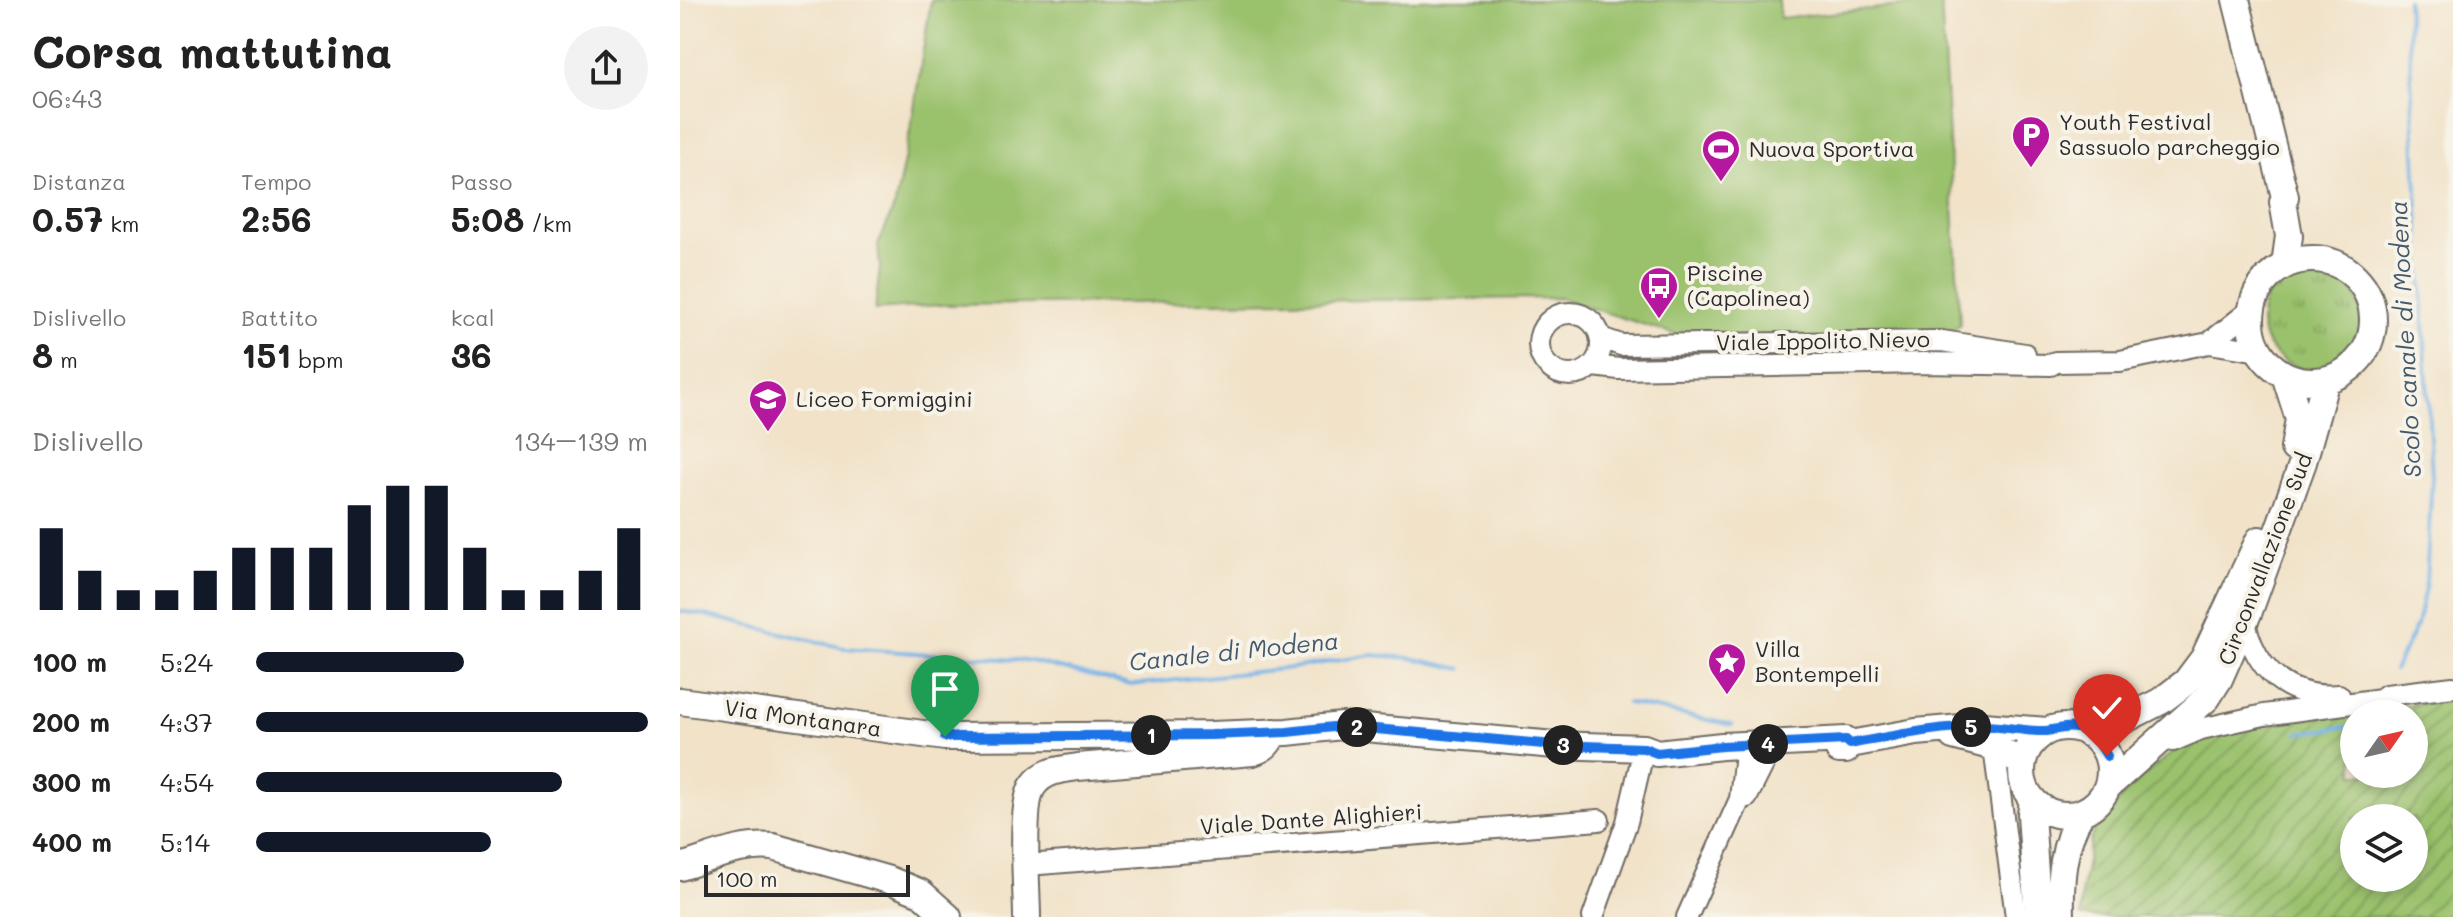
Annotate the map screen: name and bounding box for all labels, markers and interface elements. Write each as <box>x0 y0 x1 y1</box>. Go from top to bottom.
text: Corsa mattutina <box>32 22 392 79</box>
button: share <box>564 26 648 110</box>
text: 06:43 <box>32 81 102 115</box>
place label: Youth Festival Sassuolo parcheggio <box>2059 107 2280 161</box>
parking icon: Youth Festival Sassuolo parcheggio <box>2010 114 2052 169</box>
sports icon: Nuova Sportiva <box>1700 128 1742 183</box>
place label: Nuova Sportiva <box>1749 134 1915 163</box>
text: Distanza <box>32 167 126 196</box>
text: Tempo <box>241 167 311 196</box>
text: Passo <box>451 167 512 196</box>
text: 0.57 <box>32 196 103 241</box>
text: 2:56 <box>241 196 312 241</box>
text: 5:08 <box>451 196 524 241</box>
water label: Scolo canale di Modena <box>2382 200 2427 478</box>
text: km <box>103 209 139 238</box>
text: /km <box>524 209 572 238</box>
place label: Piscine (Capolinea) <box>1687 258 1810 312</box>
bus stop icon: Piscine (Capolinea) <box>1638 265 1680 320</box>
text: Dislivello <box>32 303 126 332</box>
text: Battito <box>241 303 318 332</box>
text: kcal <box>451 303 495 332</box>
street label: Viale Ippolito Nievo <box>1716 324 1930 357</box>
text: 8 <box>32 332 53 377</box>
text: 151 <box>241 332 291 377</box>
text: 36 <box>451 332 492 377</box>
text: m <box>53 345 78 374</box>
text: bpm <box>291 345 343 374</box>
school or university icon: Liceo Formiggini <box>747 378 789 433</box>
place label: Liceo Formiggini <box>796 384 973 413</box>
text: Dislivello <box>32 424 143 458</box>
text: 134–139 m <box>513 424 648 458</box>
street label: Circonvallazione Sud <box>2211 449 2318 669</box>
water label: Canale di Modena <box>1127 624 1340 677</box>
place label: Villa Bontempelli <box>1755 634 1880 688</box>
place icon: Villa Bontempelli <box>1706 641 1748 696</box>
text: 100 m <box>32 645 107 679</box>
text: 5:24 <box>160 645 213 679</box>
pin <box>911 655 979 737</box>
icon: arrive <box>923 667 967 711</box>
pin <box>2073 674 2141 756</box>
icon: check <box>2085 686 2129 730</box>
street label: Via Montanara <box>723 692 884 743</box>
north arrow <box>2340 700 2428 788</box>
map controls <box>2340 700 2428 892</box>
text: 200 m <box>32 705 110 739</box>
text: 4:37 <box>160 705 213 739</box>
pin: 2 <box>1337 707 1377 747</box>
pin: 5 <box>1951 707 1991 747</box>
text: 2 <box>1351 712 1363 741</box>
text: 5 <box>1965 712 1977 741</box>
pin: 1 <box>1131 715 1171 755</box>
text: 1 <box>1146 720 1156 749</box>
pin: 4 <box>1748 724 1788 764</box>
pin: 3 <box>1543 725 1583 765</box>
text: 4 <box>1761 729 1775 758</box>
text: 3 <box>1556 730 1570 759</box>
text: 300 m <box>32 765 111 799</box>
text: 4:54 <box>160 765 214 799</box>
street label: Viale Dante Alighieri <box>1199 796 1423 841</box>
button: layers <box>2340 804 2428 892</box>
text: 400 m <box>32 825 112 859</box>
text: 5:14 <box>160 825 210 859</box>
scale bar <box>704 861 910 897</box>
text: 100 m <box>716 864 778 893</box>

